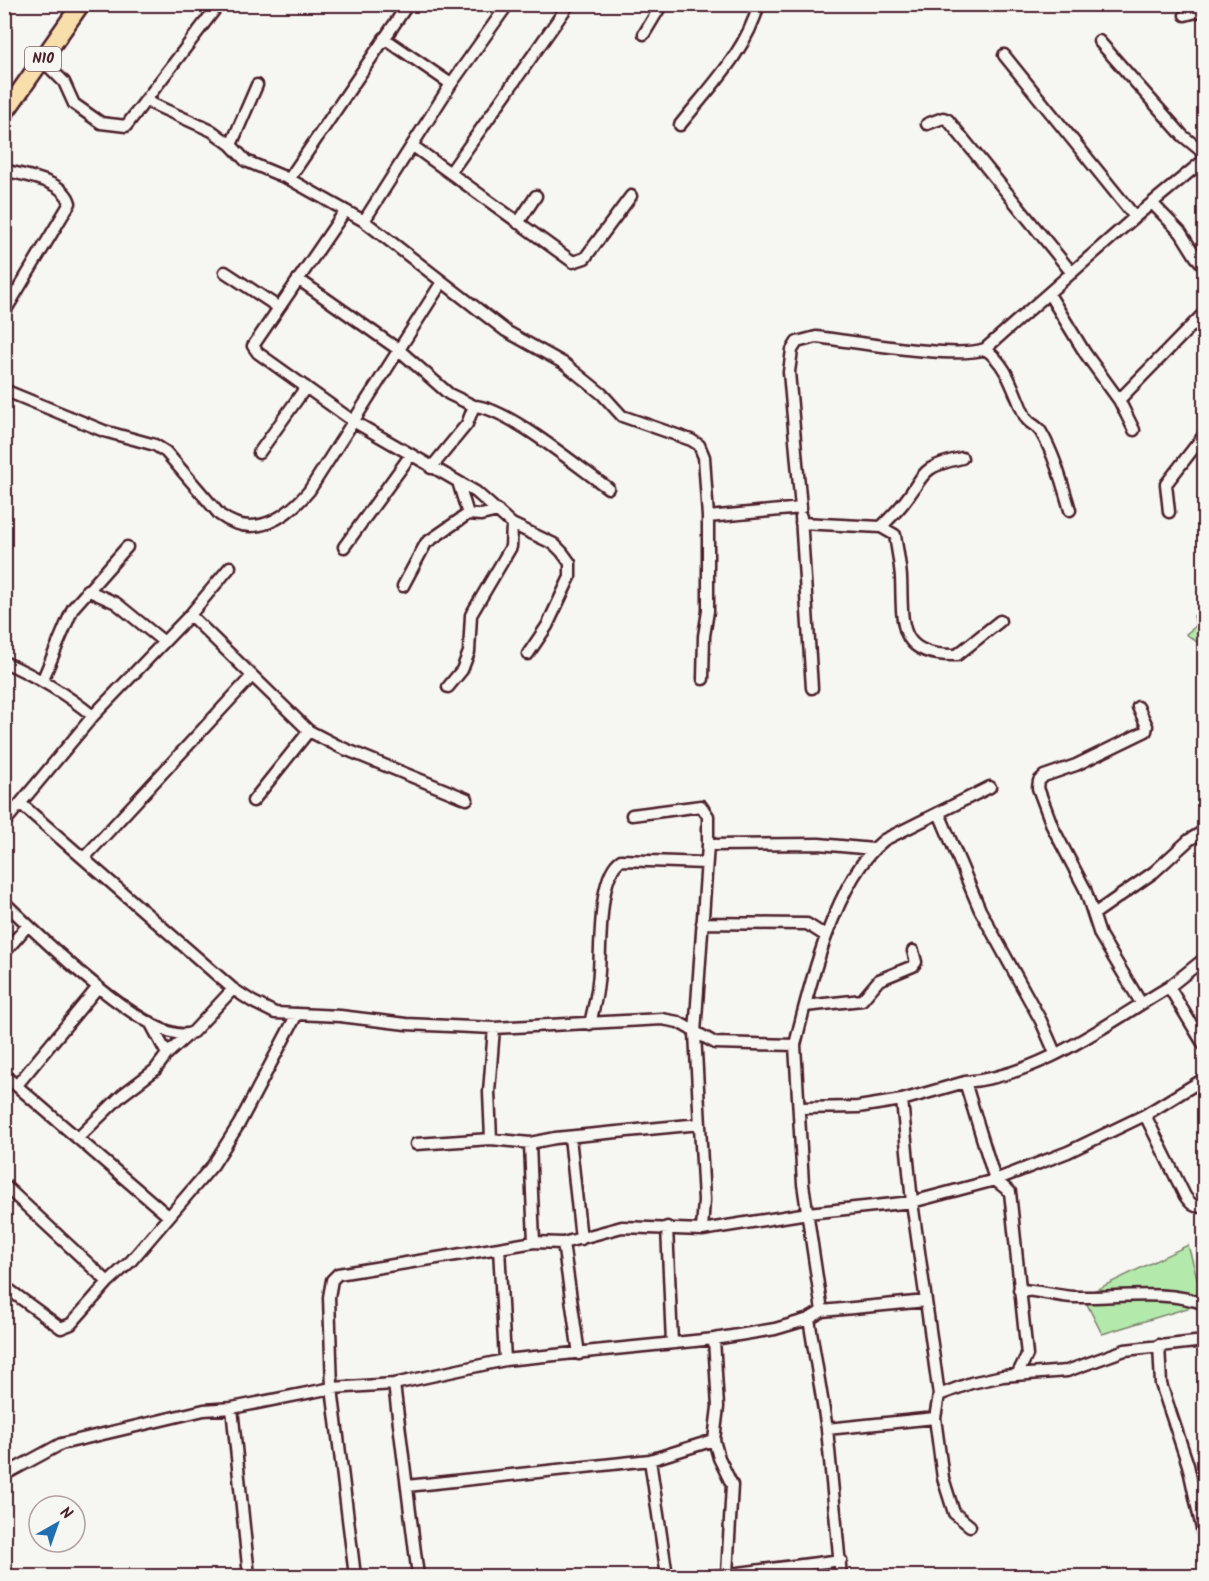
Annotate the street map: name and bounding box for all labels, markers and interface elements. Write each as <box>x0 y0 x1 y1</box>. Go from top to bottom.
road number: N10 <box>25 47 61 71</box>
north arrow <box>27 1494 87 1554</box>
text: N <box>54 1501 78 1526</box>

